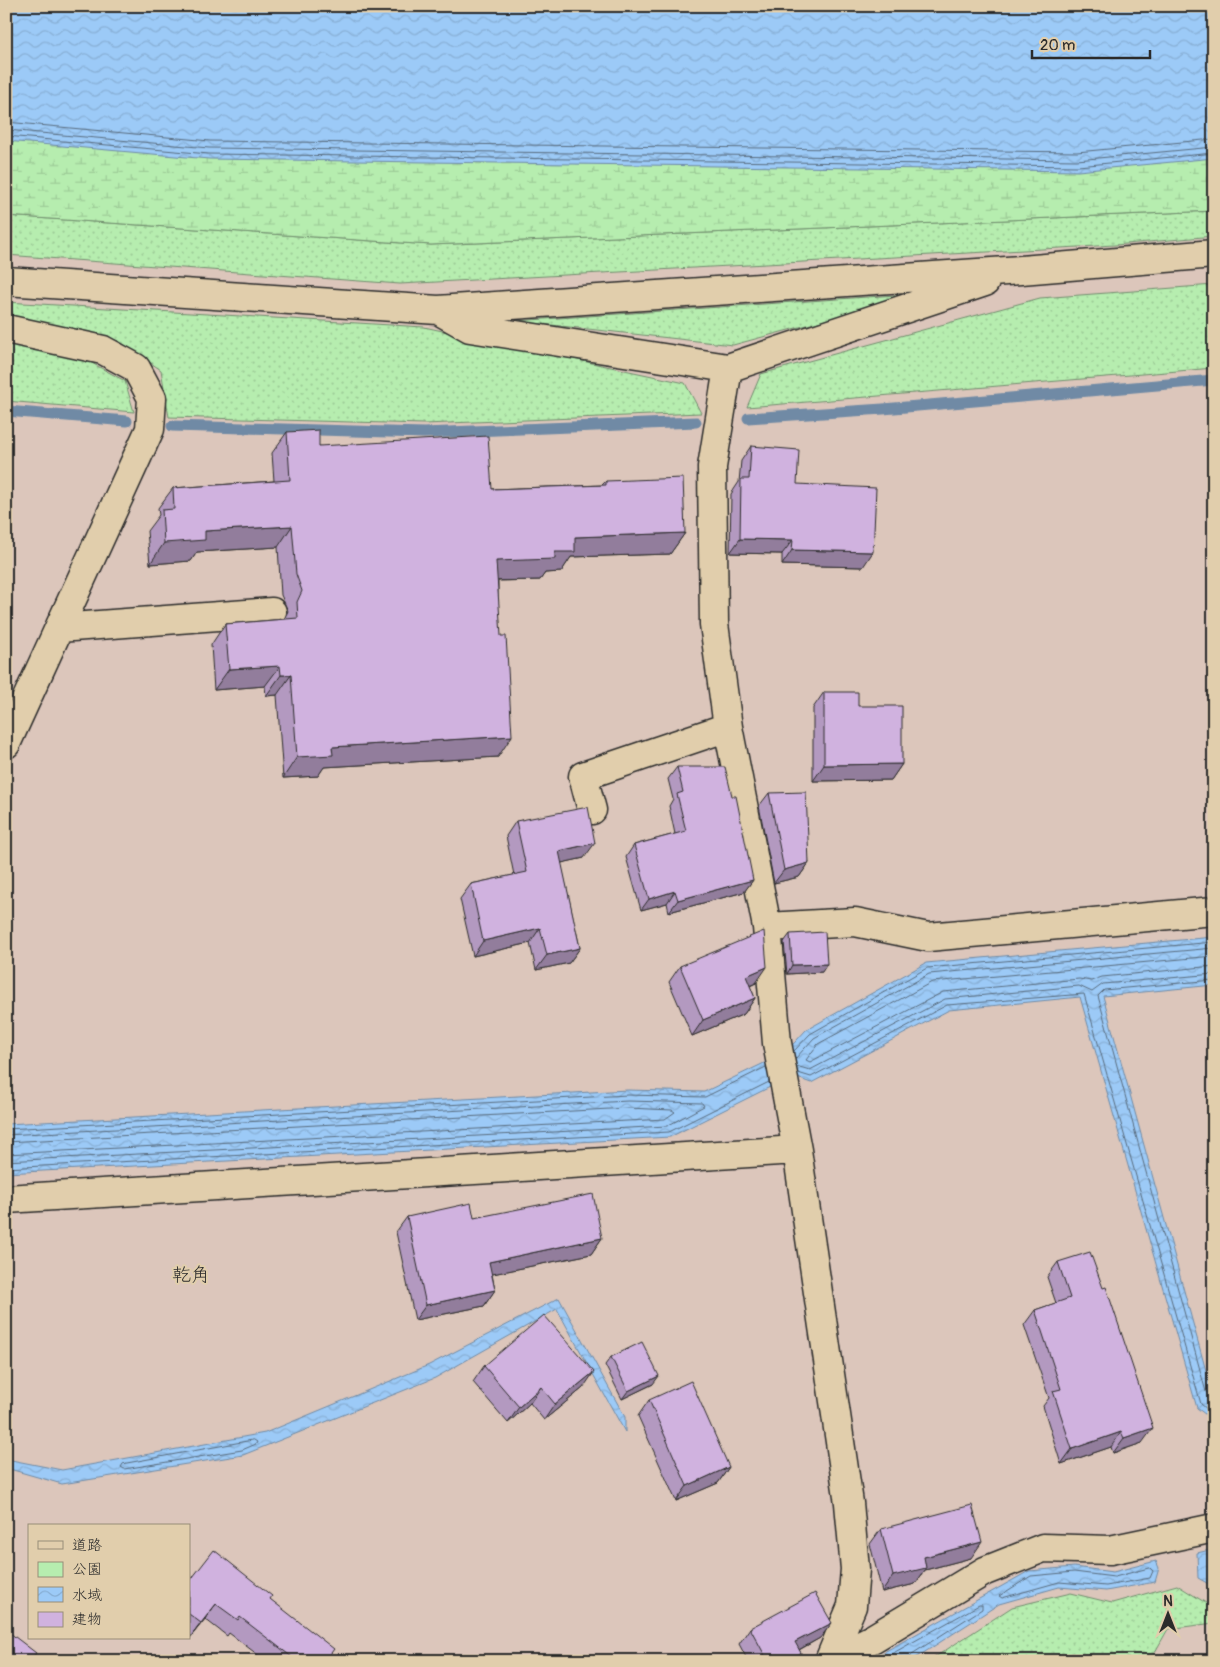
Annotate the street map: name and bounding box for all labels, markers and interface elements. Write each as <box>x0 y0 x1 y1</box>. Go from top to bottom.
scale bar <box>1032 28 1150 60</box>
text: 20 m <box>1040 36 1075 55</box>
district label: 乾角 <box>172 1263 210 1287</box>
legend <box>28 1524 190 1640</box>
text: 道路 <box>72 1536 102 1555</box>
text: 公園 <box>72 1560 102 1579</box>
text: 水域 <box>72 1586 102 1605</box>
north arrow <box>1142 1590 1192 1640</box>
text: N <box>1163 1593 1173 1610</box>
text: 建物 <box>72 1610 102 1629</box>

